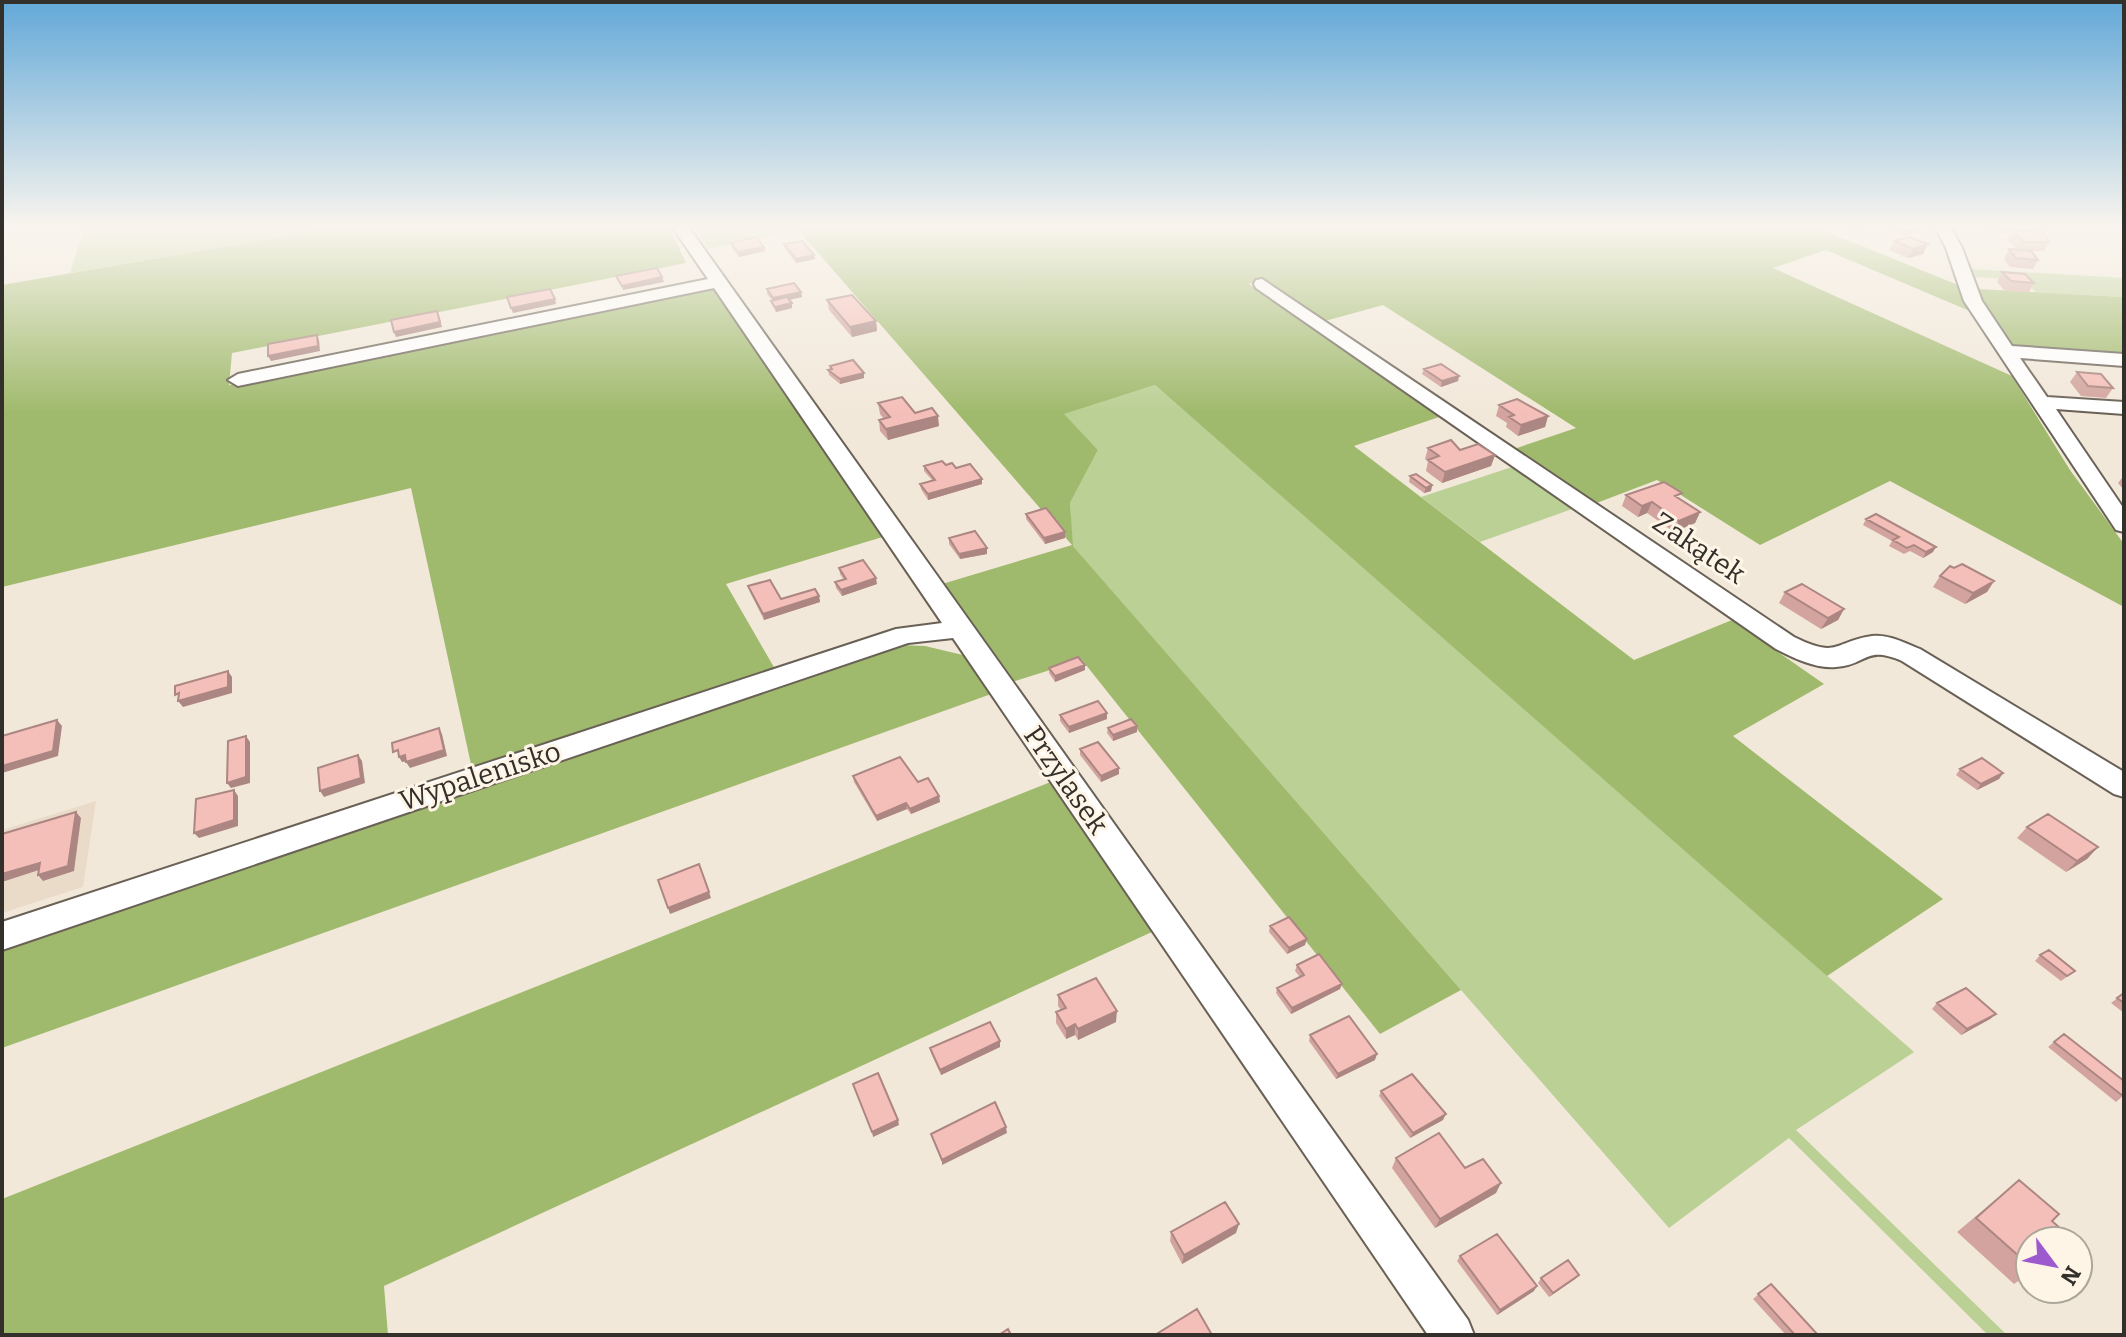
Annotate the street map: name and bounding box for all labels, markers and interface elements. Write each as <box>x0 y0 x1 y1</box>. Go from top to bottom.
street label: Zakątek <box>1647 505 1751 591</box>
street label: Przylasek <box>1017 720 1115 840</box>
street label: Wypalenisko <box>395 734 565 818</box>
north arrow <box>2014 1225 2094 1305</box>
text: N <box>2055 1261 2086 1290</box>

